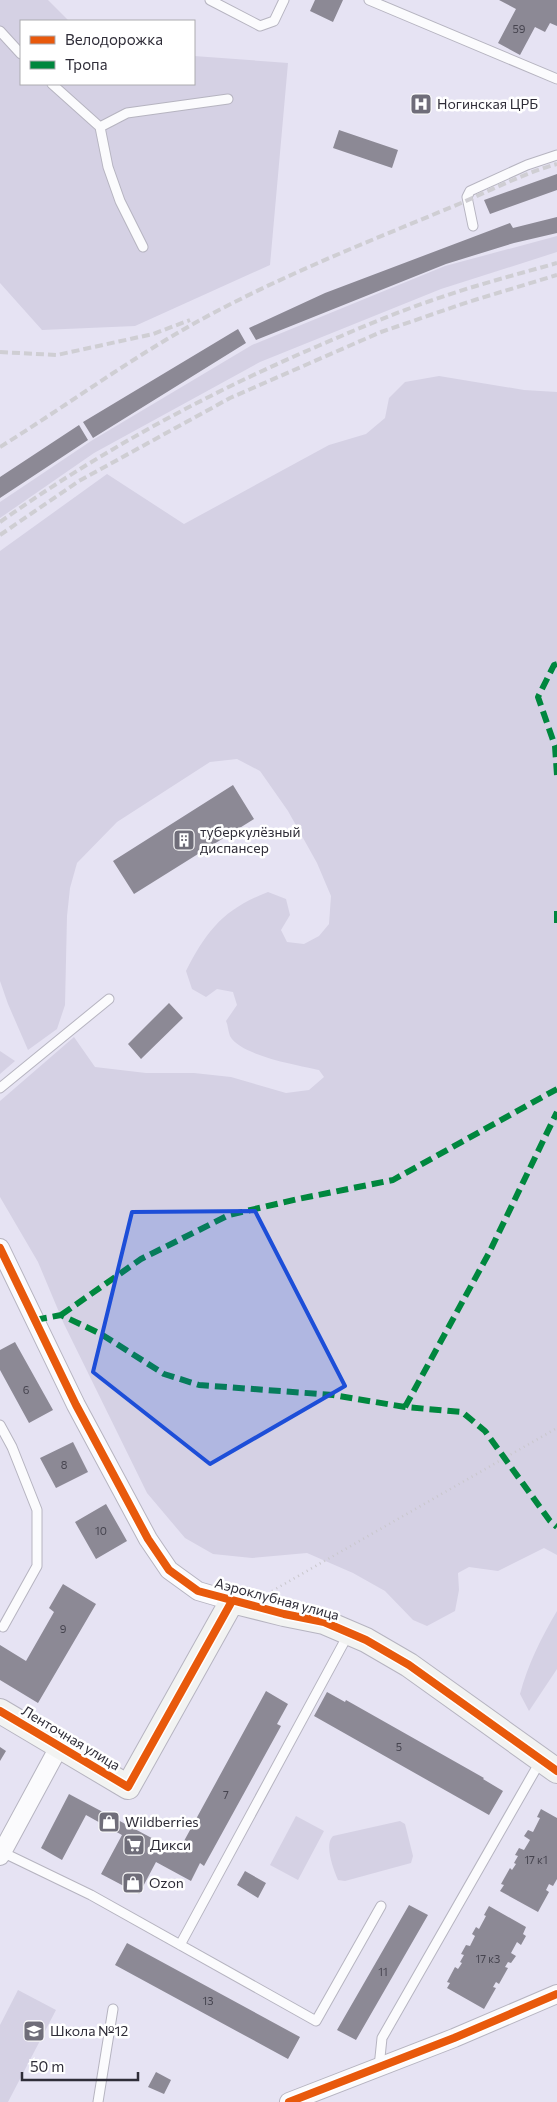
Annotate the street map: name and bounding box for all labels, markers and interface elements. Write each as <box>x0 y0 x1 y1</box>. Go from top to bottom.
legend <box>20 20 195 85</box>
house number: 59 <box>513 22 526 35</box>
text: Велодорожка <box>65 30 163 48</box>
text: Тропа <box>65 55 107 73</box>
hospital icon: Ногинская ЦРБ <box>409 92 433 116</box>
place label: Ногинская ЦРБ <box>437 95 538 112</box>
place label: туберкулёзный диспансер <box>200 823 301 856</box>
building icon: туберкулёзный диспансер <box>172 828 196 852</box>
house number: 6 <box>23 1383 30 1396</box>
house number: 8 <box>61 1458 68 1471</box>
house number: 10 <box>95 1524 107 1537</box>
street label: Аэроклубная улица <box>213 1574 341 1623</box>
house number: 9 <box>60 1622 67 1635</box>
street label: Ленточная улица <box>19 1702 124 1774</box>
house number: 5 <box>396 1740 402 1753</box>
house number: 7 <box>223 1788 229 1801</box>
shop icon: Wildberries <box>97 1810 121 1834</box>
place label: Wildberries <box>125 1813 199 1830</box>
supermarket icon: Дикси <box>122 1833 146 1857</box>
place label: Дикси <box>150 1836 191 1853</box>
house number: 17 к1 <box>524 1853 548 1866</box>
shop icon: Ozon <box>121 1871 145 1895</box>
place label: Ozon <box>149 1874 184 1891</box>
house number: 17 к3 <box>476 1952 500 1965</box>
house number: 11 <box>378 1965 388 1978</box>
house number: 13 <box>203 1994 213 2007</box>
school or university icon: Школа №12 <box>22 2019 46 2043</box>
place label: Школа №12 <box>50 2022 128 2039</box>
scale bar <box>22 2050 139 2082</box>
text: 50 m <box>30 2057 64 2075</box>

